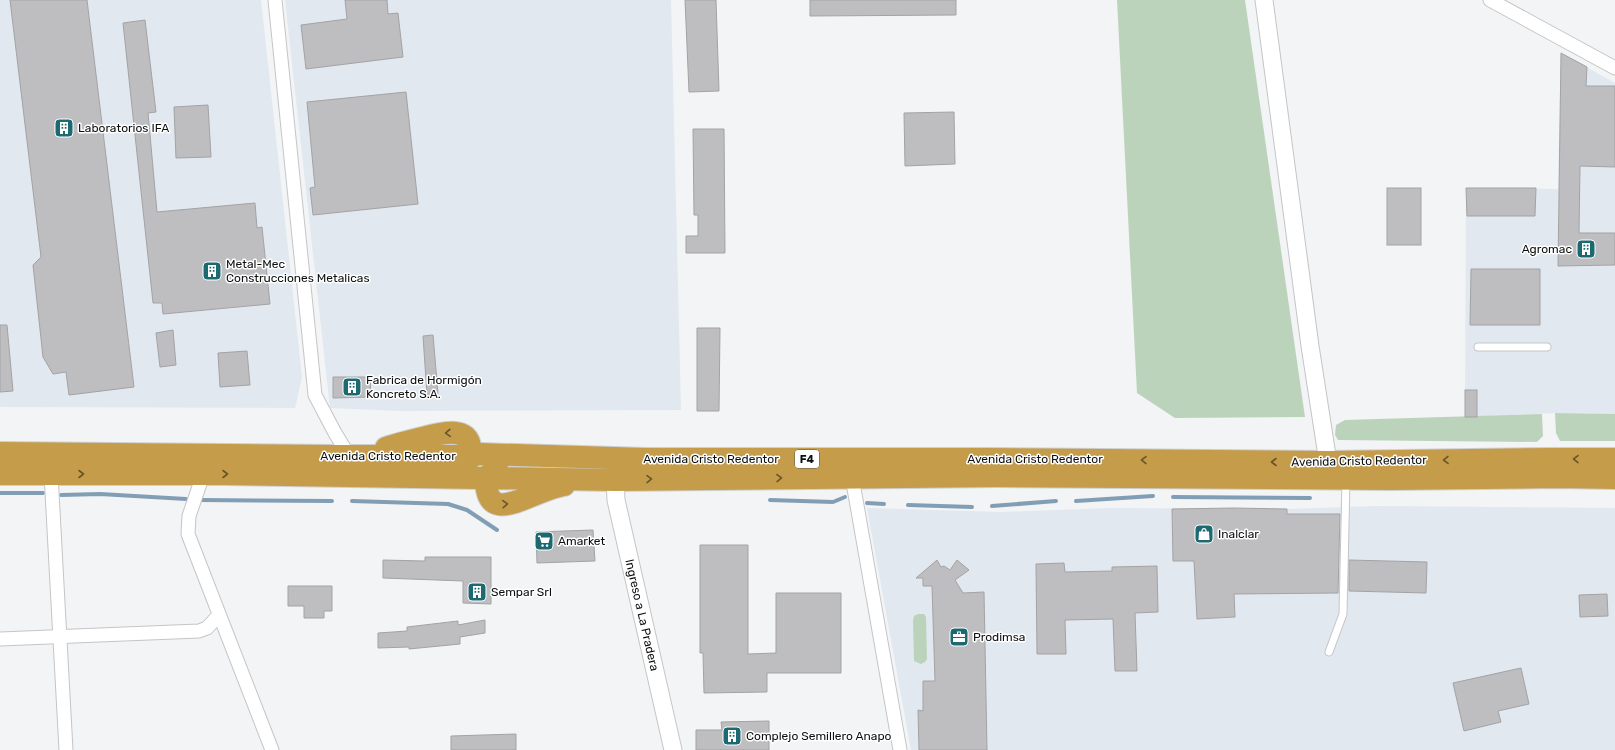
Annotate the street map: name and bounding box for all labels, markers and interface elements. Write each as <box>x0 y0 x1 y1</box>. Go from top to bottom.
building icon: Laboratorios IFA <box>53 117 75 139</box>
place label: Laboratorios IFA <box>78 121 169 135</box>
building icon: Agromac <box>1575 238 1597 260</box>
place label: Agromac <box>1522 242 1572 256</box>
place label: Metal-Mec Construcciones Metalicas <box>226 257 370 285</box>
building icon: Metal-Mec Construcciones Metalicas <box>201 260 223 282</box>
place label: Fabrica de Hormigón Koncreto S.A. <box>366 373 482 401</box>
building icon: Fabrica de Hormigón Koncreto S.A. <box>341 376 363 398</box>
one-way arrow <box>444 428 451 437</box>
street label: Avenida Cristo Redentor <box>320 449 456 463</box>
road number: F4 <box>795 450 819 468</box>
street label: Avenida Cristo Redentor <box>643 452 779 466</box>
street label: Avenida Cristo Redentor <box>967 452 1103 466</box>
street label: Avenida Cristo Redentor <box>1291 453 1427 469</box>
one-way arrow <box>1573 455 1579 463</box>
one-way arrow <box>1141 456 1147 464</box>
one-way arrow <box>1443 456 1449 464</box>
one-way arrow <box>1271 457 1277 466</box>
one-way arrow <box>78 470 84 478</box>
one-way arrow <box>222 470 228 479</box>
one-way arrow <box>776 474 782 482</box>
one-way arrow <box>646 475 652 483</box>
one-way arrow <box>502 500 509 509</box>
shop icon: Inalclar <box>1193 523 1215 545</box>
place label: Inalclar <box>1218 527 1259 541</box>
supermarket icon: Amarket <box>533 530 555 552</box>
place label: Amarket <box>558 534 605 548</box>
street label: Ingreso a La Pradera <box>622 558 662 672</box>
building icon: Sempar Srl <box>466 581 488 603</box>
place label: Sempar Srl <box>491 585 552 599</box>
office icon: Prodimsa <box>948 626 970 648</box>
place label: Prodimsa <box>973 630 1026 644</box>
building icon: Complejo Semillero Anapo <box>721 725 743 747</box>
place label: Complejo Semillero Anapo <box>746 729 892 743</box>

